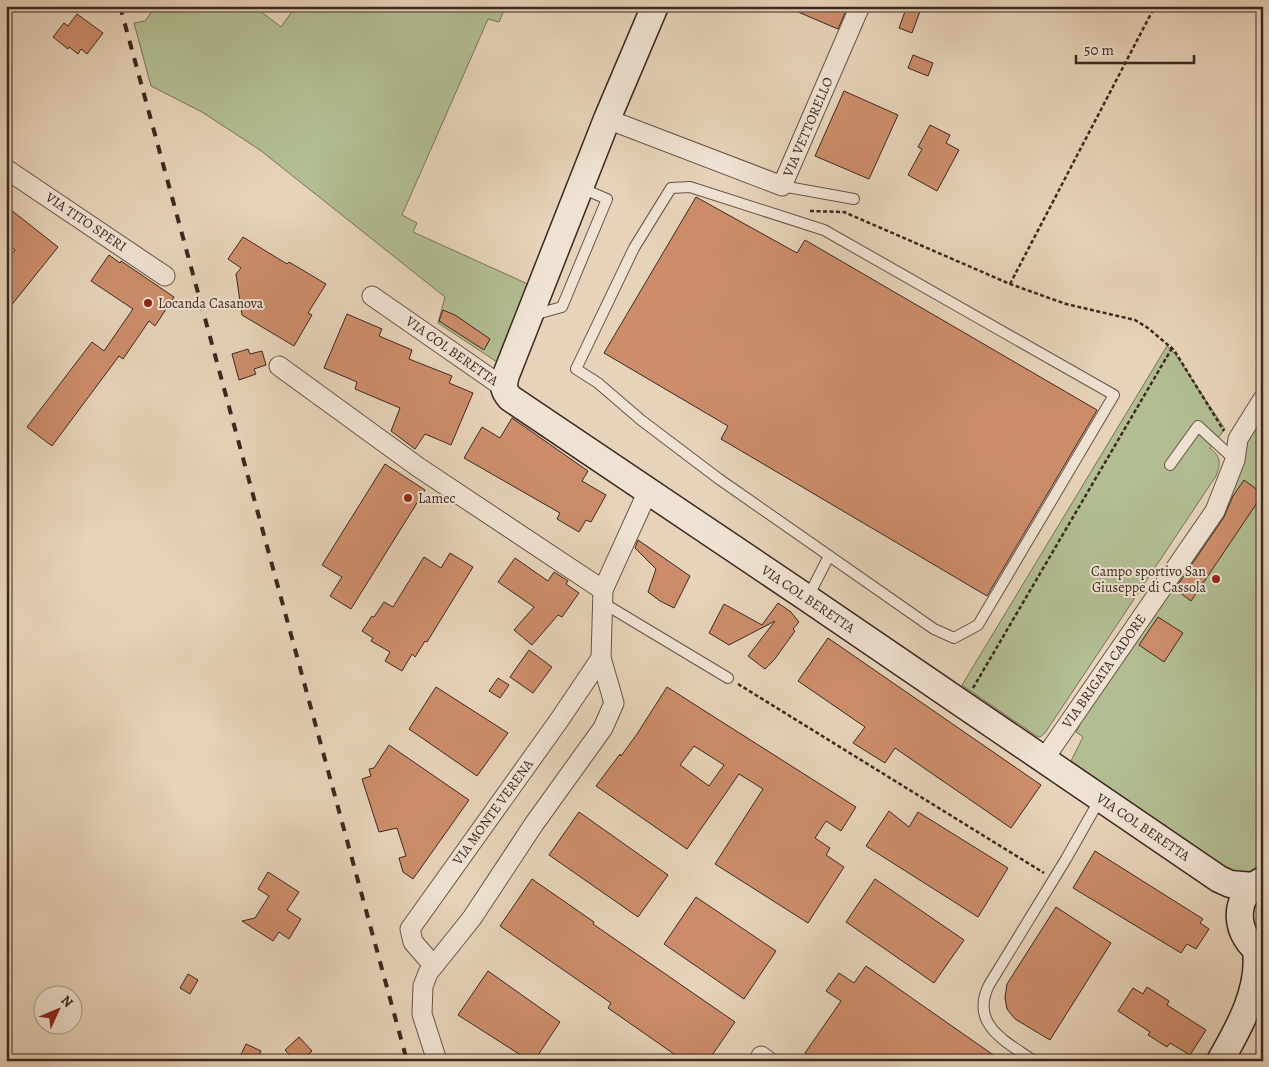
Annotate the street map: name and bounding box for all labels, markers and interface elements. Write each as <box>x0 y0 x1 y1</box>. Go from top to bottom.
scale bar <box>1076 32 1194 64</box>
text: 50 m <box>1084 40 1114 60</box>
street label: VIA VETTORELLO <box>778 74 838 181</box>
street label: VIA TITO SPERI <box>41 187 130 256</box>
place label: Locanda Casanova <box>158 294 264 313</box>
marker: Locanda Casanova <box>142 297 154 309</box>
street label: VIA COL BERETTA <box>401 311 503 391</box>
place label: Lamec <box>418 489 456 508</box>
marker: Lamec <box>402 492 414 504</box>
street label: VIA COL BERETTA <box>757 560 859 638</box>
place label: Campo sportivo San Giuseppe di Cassola <box>1091 562 1206 597</box>
marker: Campo sportivo San Giuseppe di Cassola <box>1210 573 1222 585</box>
street label: VIA BRIGATA CADORE <box>1057 610 1151 733</box>
street label: VIA MONTE VERENA <box>448 755 538 869</box>
street label: VIA COL BERETTA <box>1092 788 1194 866</box>
north arrow <box>32 984 82 1034</box>
text: N <box>57 991 77 1012</box>

